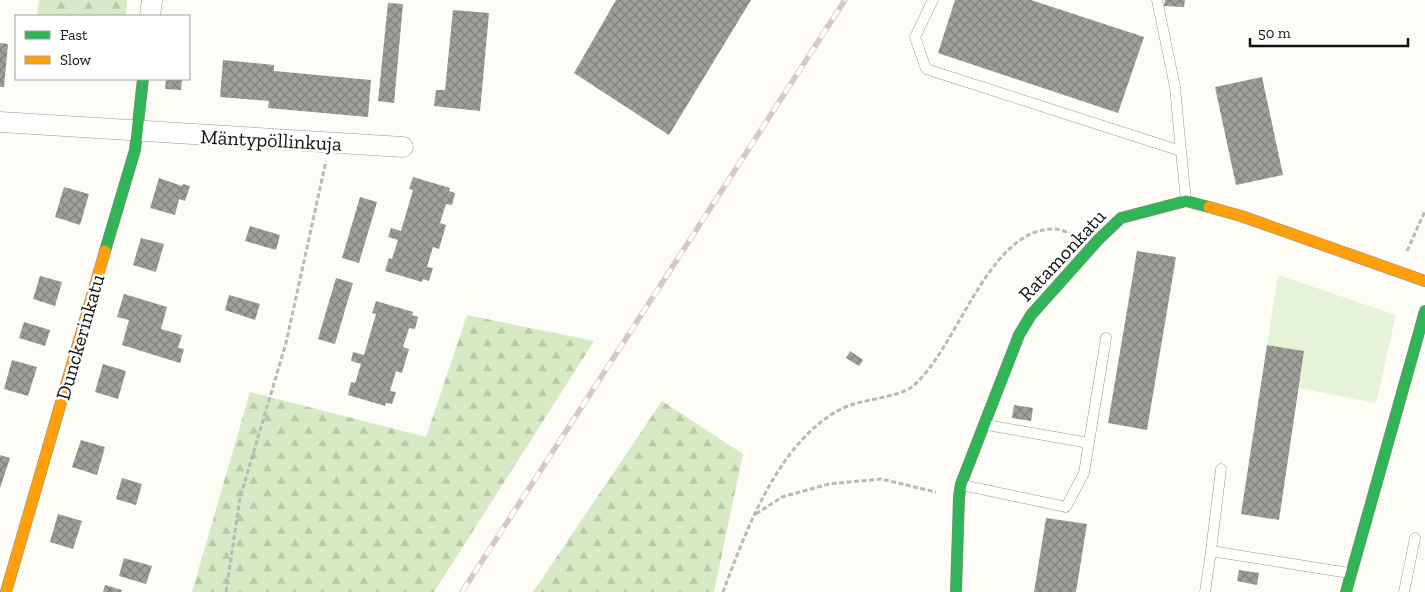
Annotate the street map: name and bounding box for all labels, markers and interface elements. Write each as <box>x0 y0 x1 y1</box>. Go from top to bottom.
legend <box>15 15 190 80</box>
scale bar <box>1250 15 1408 47</box>
text: 50 m <box>1258 24 1291 42</box>
text: Fast <box>60 26 88 44</box>
text: Slow <box>60 51 92 69</box>
street label: Mäntypöllinkuja <box>200 124 343 156</box>
street label: Ratamonkatu <box>1013 204 1111 306</box>
street label: Dunckerinkatu <box>51 271 109 403</box>

